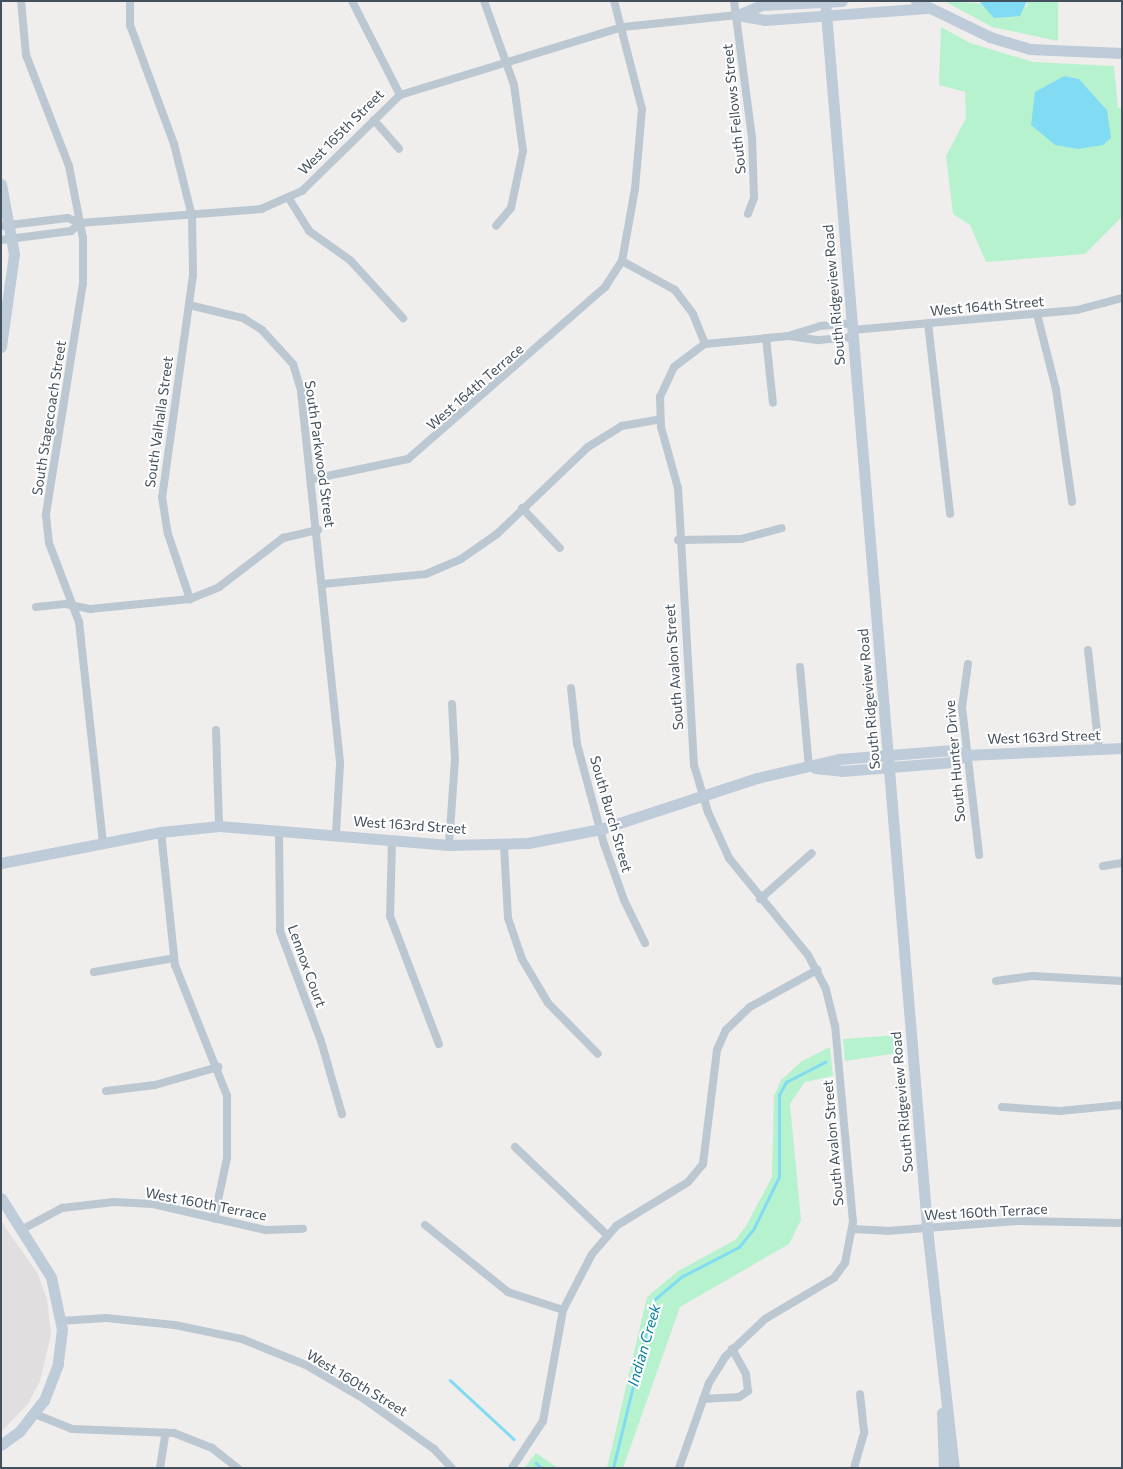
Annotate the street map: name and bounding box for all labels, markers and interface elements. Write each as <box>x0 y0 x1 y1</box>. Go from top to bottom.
street label: South Fellows Street <box>719 43 749 175</box>
street label: West 165th Street <box>295 86 387 178</box>
street label: South Ridgeview Road <box>819 224 849 366</box>
street label: West 164th Street <box>929 293 1045 319</box>
street label: South Stagecoach Street <box>28 339 70 497</box>
street label: West 164th Terrace <box>423 340 527 434</box>
street label: South Valhalla Street <box>141 355 177 489</box>
street label: South Parkwood Street <box>301 379 339 529</box>
street label: South Avalon Street <box>661 603 687 731</box>
street label: South Ridgeview Road <box>854 628 884 770</box>
street label: South Hunter Drive <box>941 699 969 823</box>
street label: West 163rd Street <box>987 727 1101 747</box>
street label: South Burch Street <box>586 754 636 874</box>
street label: West 163rd Street <box>353 813 467 837</box>
street label: Lennox Court <box>284 922 330 1010</box>
street label: South Ridgeview Road <box>887 1031 917 1173</box>
street label: South Avalon Street <box>819 1079 847 1207</box>
street label: West 160th Terrace <box>144 1184 268 1224</box>
street label: West 160th Terrace <box>924 1200 1048 1224</box>
water label: Indian Creek <box>624 1302 664 1388</box>
street label: West 160th Street <box>303 1346 411 1420</box>

